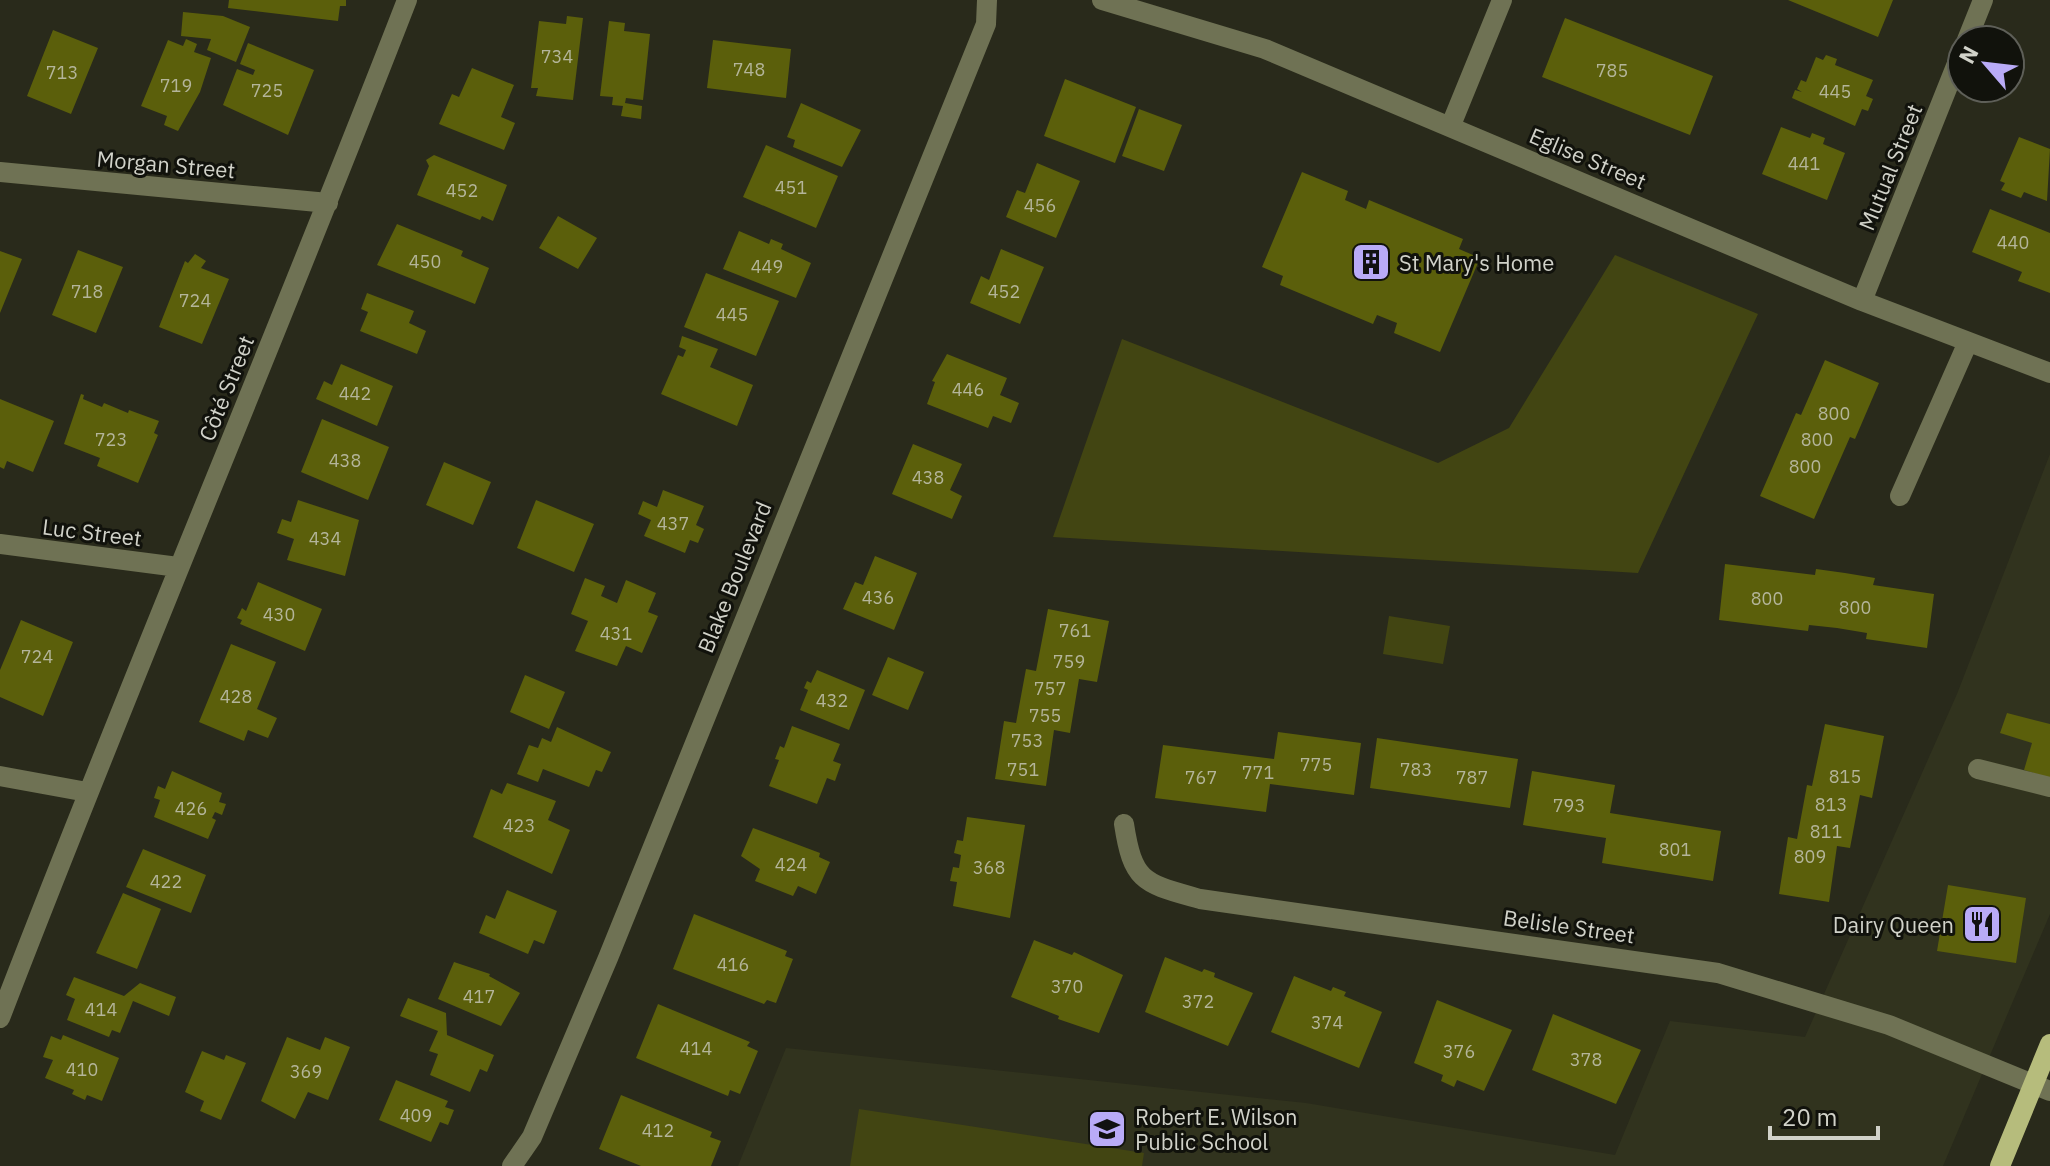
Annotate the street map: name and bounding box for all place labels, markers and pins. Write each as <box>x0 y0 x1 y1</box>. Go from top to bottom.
building icon: St Mary's Home <box>1350 241 1392 283</box>
place label: St Mary's Home <box>1399 248 1554 277</box>
restaurant icon: Dairy Queen <box>1961 903 2003 945</box>
place label: Dairy Queen <box>1833 910 1954 939</box>
place label: Robert E. Wilson Public School <box>1135 1102 1298 1156</box>
school or university icon: Robert E. Wilson Public School <box>1086 1108 1128 1150</box>

